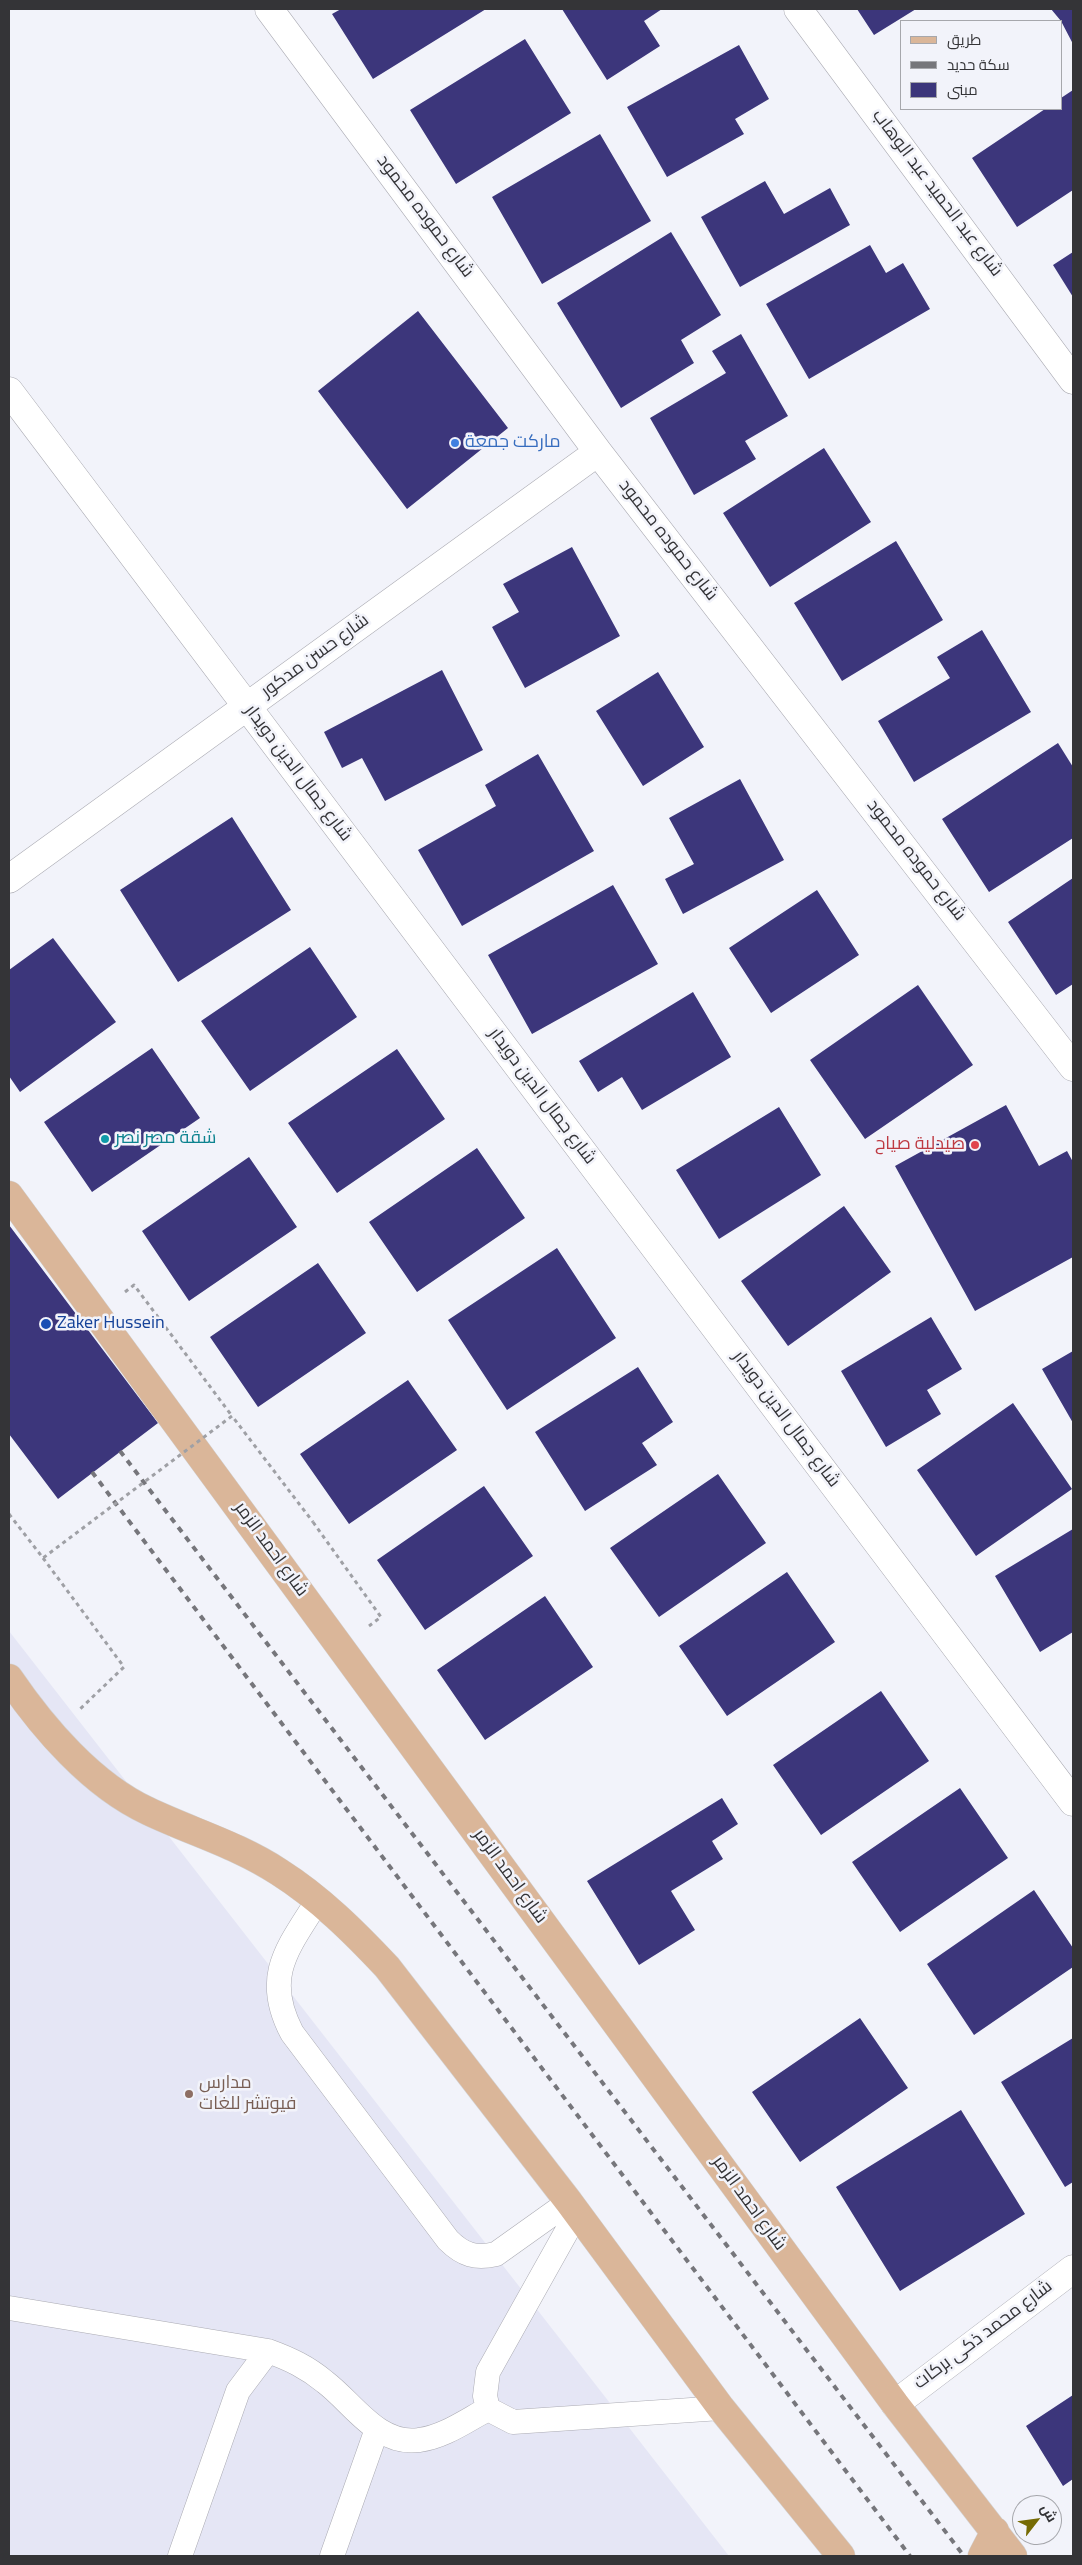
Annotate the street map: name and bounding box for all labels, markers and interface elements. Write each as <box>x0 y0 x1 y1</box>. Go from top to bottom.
legend <box>900 20 1062 110</box>
text: طريق <box>947 25 981 54</box>
text: سكة حديد <box>947 50 1010 79</box>
text: مبنى <box>947 75 978 104</box>
street label: شارع عبد الحميد عبد الوهاب <box>866 106 1006 282</box>
street label: شارع حموده محمود <box>371 151 477 283</box>
place label: ماركت جمعة <box>465 432 561 454</box>
marker: ماركت جمعة <box>449 437 461 449</box>
street label: شارع حموده محمود <box>613 476 721 606</box>
street label: شارع حسن مدكور <box>258 611 374 703</box>
street label: شارع جمال الدين دويدار <box>239 701 355 847</box>
street label: شارع حموده محمود <box>861 796 969 926</box>
street label: شارع جمال الدين دويدار <box>483 1024 599 1170</box>
place label: شقة مصر نصر <box>115 1128 216 1150</box>
marker: شقة مصر نصر <box>99 1133 111 1145</box>
place label: صيدلية صياح <box>875 1134 965 1156</box>
marker: صيدلية صياح <box>969 1139 981 1151</box>
place label: Zaker Hussein <box>57 1313 165 1335</box>
marker: Zaker Hussein <box>39 1317 53 1331</box>
street label: شارع جمال الدين دويدار <box>727 1347 843 1493</box>
street label: شارع احمد الزمر <box>228 1499 312 1601</box>
street label: شارع احمد الزمر <box>467 1826 551 1928</box>
place label: مدارس فيوتشر للغات <box>199 2073 296 2116</box>
marker: مدارس فيوتشر للغات <box>183 2088 195 2100</box>
street label: شارع احمد الزمر <box>706 2153 790 2255</box>
street label: شارع محمد ذكى بركات <box>911 2277 1057 2395</box>
north arrow <box>1012 2495 1062 2545</box>
text: ش <box>1033 2499 1065 2527</box>

